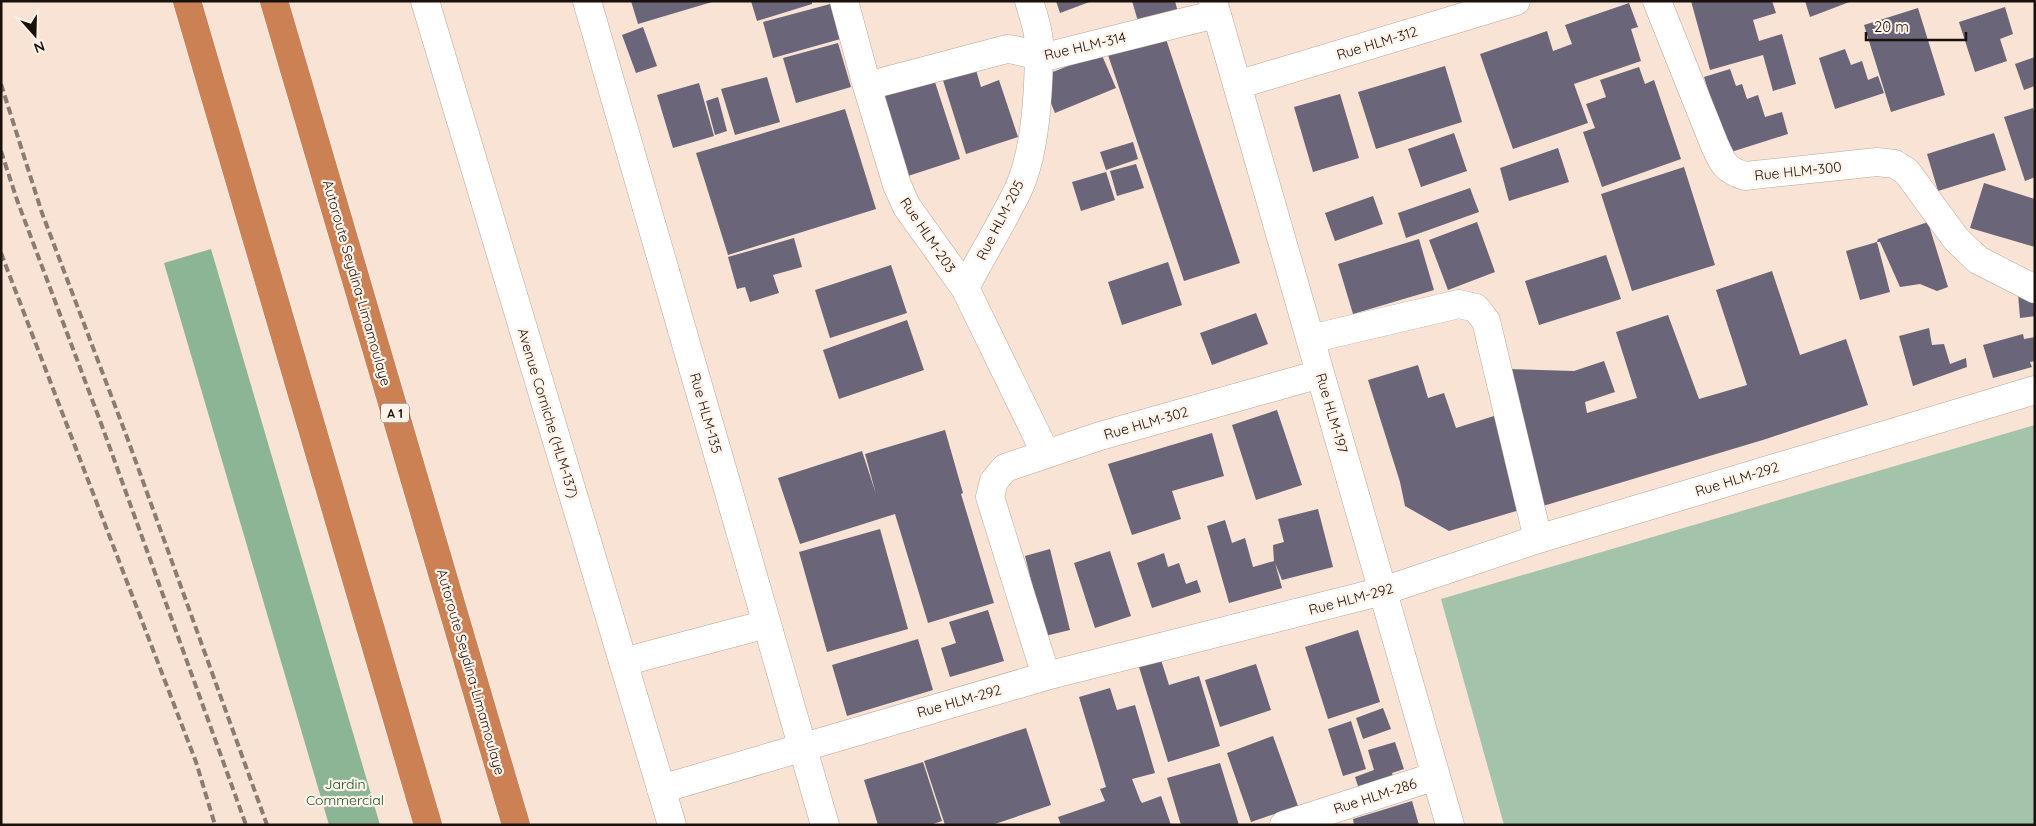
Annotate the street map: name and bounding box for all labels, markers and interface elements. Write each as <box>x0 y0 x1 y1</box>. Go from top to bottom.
north arrow <box>10 10 60 60</box>
scale bar <box>1866 10 1966 42</box>
text: 20 m <box>1874 17 1909 36</box>
street label: Rue HLM-312 <box>1334 22 1420 64</box>
street label: Rue HLM-314 <box>1042 28 1128 64</box>
text: N <box>32 37 47 57</box>
street label: Rue HLM-300 <box>1754 157 1842 185</box>
street label: Rue HLM-205 <box>972 177 1028 263</box>
street label: Autoroute Seydina-Limamoulaye <box>319 178 395 388</box>
street label: Rue HLM-203 <box>896 194 960 276</box>
street label: Avenue Corniche (HLM-137) <box>514 326 582 500</box>
street label: Rue HLM-135 <box>686 371 726 455</box>
street label: Rue HLM-197 <box>1312 371 1352 455</box>
street label: Rue HLM-302 <box>1102 402 1190 444</box>
road number: A 1 <box>381 403 409 422</box>
street label: Rue HLM-292 <box>1693 458 1781 500</box>
street label: Autoroute Seydina-Limamoulaye <box>433 567 509 777</box>
street label: Rue HLM-292 <box>1307 579 1395 619</box>
street label: Rue HLM-292 <box>915 680 1003 722</box>
street label: Rue HLM-286 <box>1331 774 1419 818</box>
park label: Jardin Commercial <box>306 775 384 809</box>

